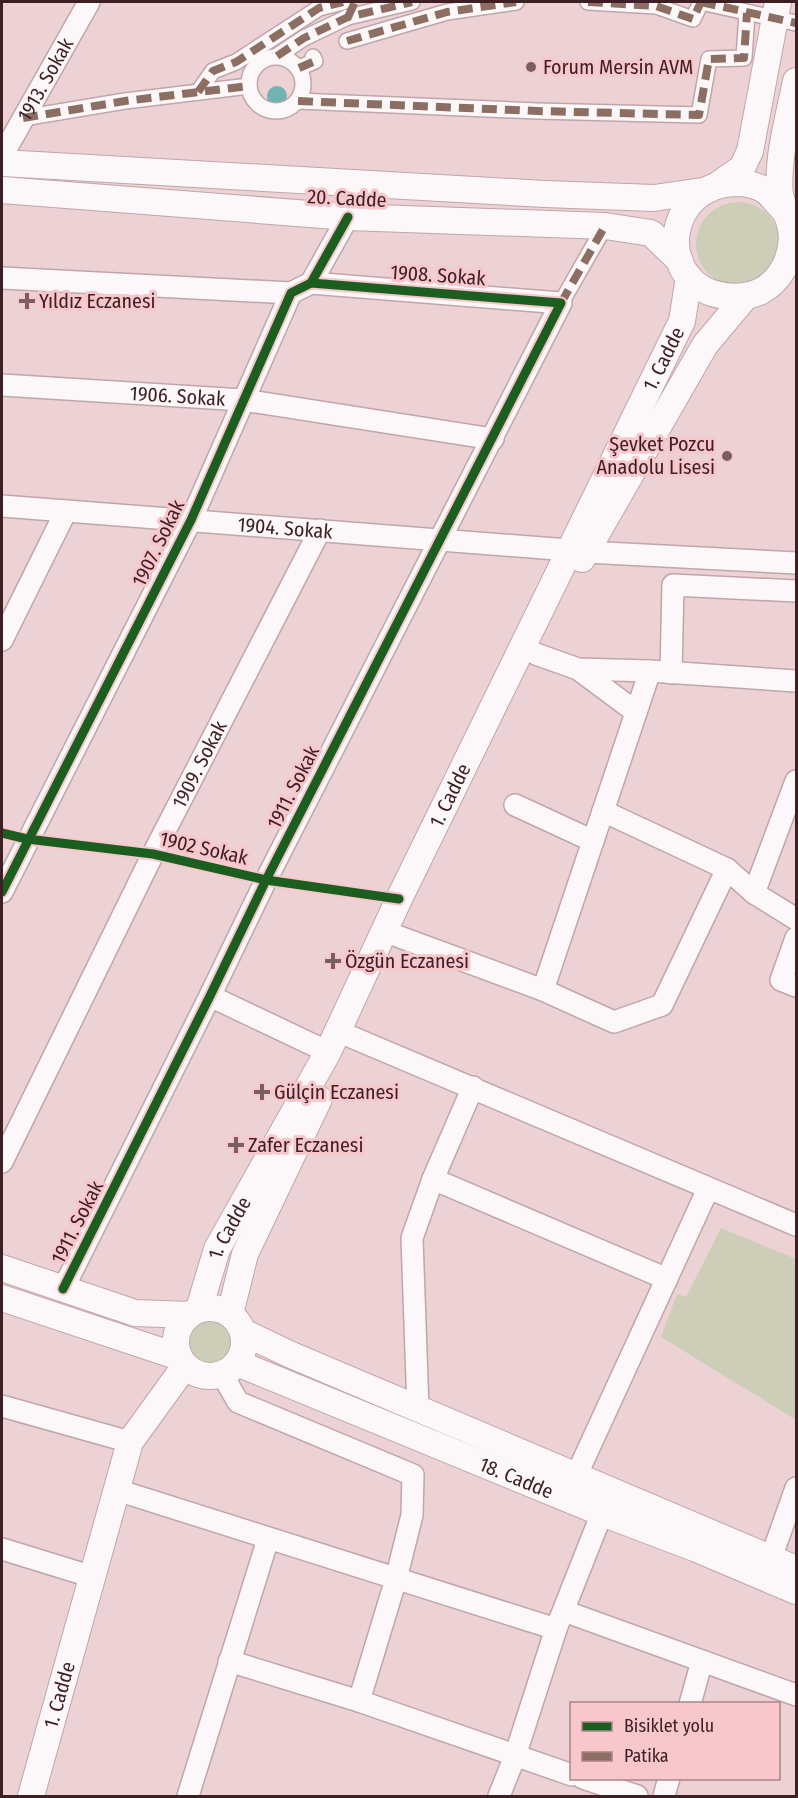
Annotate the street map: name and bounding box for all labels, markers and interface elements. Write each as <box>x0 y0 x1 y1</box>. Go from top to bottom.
street label: 1913. Sokak <box>12 33 79 125</box>
place label: Forum Mersin AVM <box>543 55 693 79</box>
marker: Forum Mersin AVM <box>524 60 538 74</box>
street label: 20. Cadde <box>307 184 387 212</box>
street label: 1908. Sokak <box>390 260 487 290</box>
place label: Yıldız Eczanesi <box>39 289 156 313</box>
marker: Yıldız Eczanesi <box>20 294 34 308</box>
street label: 1. Cadde <box>638 323 689 394</box>
street label: 1906. Sokak <box>129 381 227 411</box>
place label: Şevket Pozcu Anadolu Lisesi <box>597 432 715 479</box>
marker: Şevket Pozcu Anadolu Lisesi <box>720 449 734 463</box>
street label: 1907. Sokak <box>127 495 190 590</box>
street label: 1904. Sokak <box>237 512 334 544</box>
street label: 1909. Sokak <box>167 716 232 812</box>
street label: 1911. Sokak <box>262 741 324 833</box>
street label: 1. Cadde <box>424 759 476 831</box>
street label: 1902 Sokak <box>158 826 251 870</box>
place label: Özgün Eczanesi <box>345 949 469 973</box>
marker: Özgün Eczanesi <box>326 954 340 968</box>
place label: Gülçin Eczanesi <box>274 1080 399 1104</box>
marker: Gülçin Eczanesi <box>255 1085 269 1099</box>
place label: Zafer Eczanesi <box>248 1133 363 1157</box>
marker: Zafer Eczanesi <box>229 1138 243 1152</box>
street label: 1911. Sokak <box>46 1176 108 1268</box>
street label: 1. Cadde <box>203 1192 256 1262</box>
street label: 18. Cadde <box>476 1452 557 1504</box>
street label: 1. Cadde <box>39 1659 80 1731</box>
legend <box>570 1702 780 1780</box>
text: Bisiklet yolu <box>624 1715 714 1737</box>
text: Patika <box>624 1745 669 1767</box>

